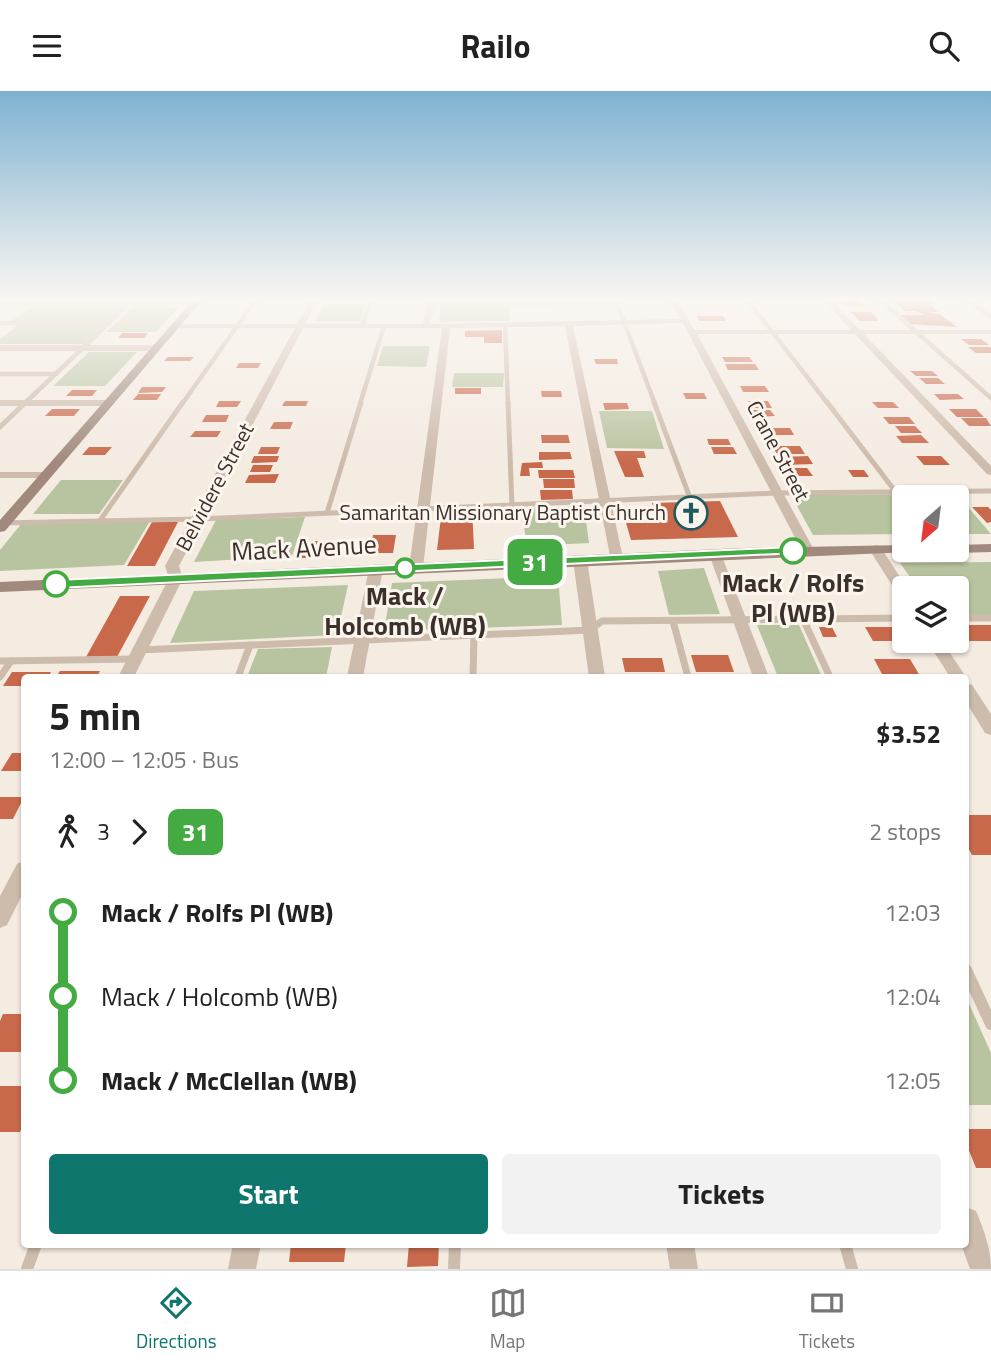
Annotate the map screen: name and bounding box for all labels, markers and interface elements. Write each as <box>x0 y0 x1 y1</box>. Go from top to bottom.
text: Railo <box>461 22 530 70</box>
icon: menu <box>28 27 66 65</box>
icon: search <box>925 27 963 65</box>
street label: Crane Street <box>739 395 819 507</box>
street label: Belvidere Street <box>167 416 262 556</box>
north arrow <box>892 485 970 562</box>
map controls <box>892 485 969 653</box>
church icon: Samaritan Missionary Baptist Church <box>672 494 710 532</box>
place label: Samaritan Missionary Baptist Church <box>340 496 666 528</box>
street label: Mack Avenue <box>230 524 378 571</box>
marker: Mack / Rolfs Pl (WB) <box>780 538 806 564</box>
line badge: 31 <box>504 539 566 585</box>
text: 31 <box>522 544 548 580</box>
marker: Mack / Holcomb (WB) <box>395 558 415 578</box>
place label: Mack / Rolfs Pl (WB) <box>722 563 864 632</box>
unlabelled marker <box>43 571 69 597</box>
place label: Mack / Holcomb (WB) <box>324 576 486 645</box>
button: layers <box>892 576 969 653</box>
text: 5 min <box>49 687 141 745</box>
text: $3.52 <box>876 714 941 753</box>
text: 12:00 – 12:05 · Bus <box>49 742 239 777</box>
icon: walk <box>49 813 87 851</box>
icon: forward <box>120 813 158 851</box>
text: 3 <box>97 814 110 849</box>
text: 31 <box>182 814 209 850</box>
text: 2 stops <box>869 814 941 849</box>
text: Mack / Rolfs Pl (WB) <box>101 893 333 932</box>
text: 12:03 <box>884 895 941 930</box>
text: Mack / Holcomb (WB) <box>101 977 338 1016</box>
text: 12:04 <box>884 979 941 1014</box>
text: Mack / McClellan (WB) <box>101 1061 357 1100</box>
text: 12:05 <box>884 1063 941 1098</box>
button: Start <box>49 1154 488 1234</box>
button: Tickets <box>502 1154 941 1234</box>
tab: Directions <box>136 1284 217 1355</box>
tab: Map <box>489 1284 527 1355</box>
tab: Tickets <box>799 1284 855 1355</box>

